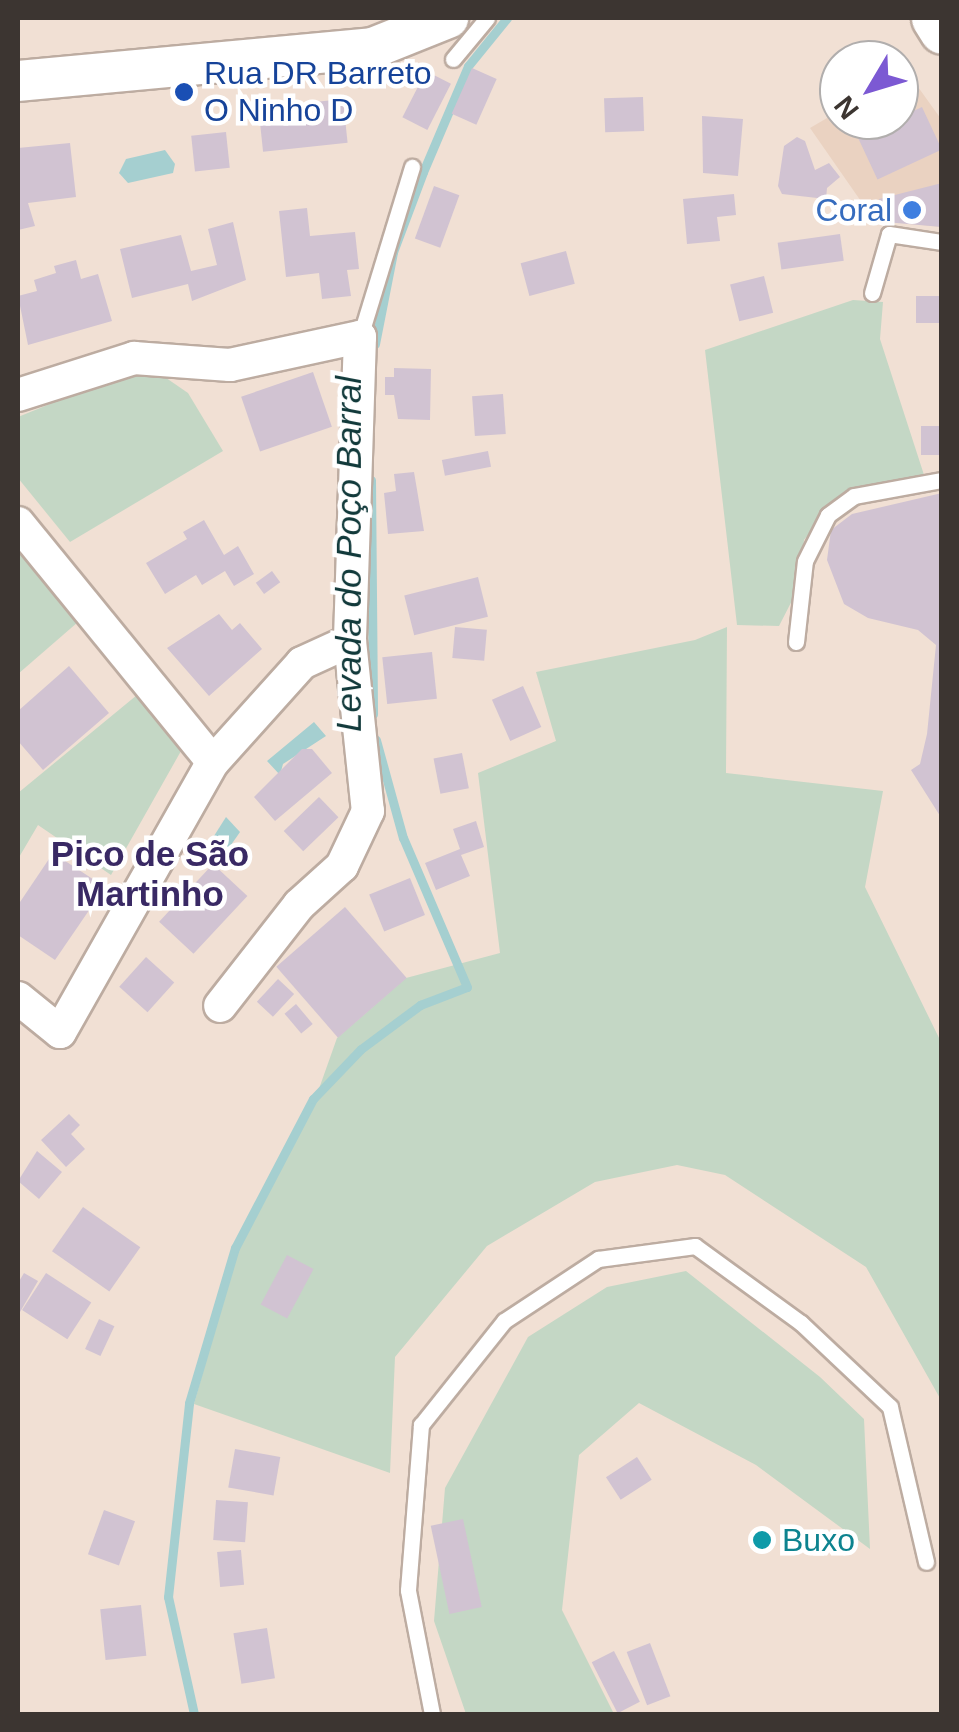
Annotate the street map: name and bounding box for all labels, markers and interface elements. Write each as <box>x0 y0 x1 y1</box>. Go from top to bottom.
north arrow <box>819 40 919 140</box>
place label: Rua DR Barreto O Ninho D <box>204 55 432 130</box>
marker: Rua DR Barreto O Ninho D <box>173 81 195 103</box>
text: N <box>828 90 865 125</box>
place label: Coral <box>816 191 892 229</box>
marker: Coral <box>901 199 923 221</box>
water label: Levada do Poço Barral <box>328 376 370 732</box>
district label: Pico de São Martinho <box>51 833 249 915</box>
place label: Buxo <box>782 1521 855 1559</box>
marker: Buxo <box>751 1529 773 1551</box>

